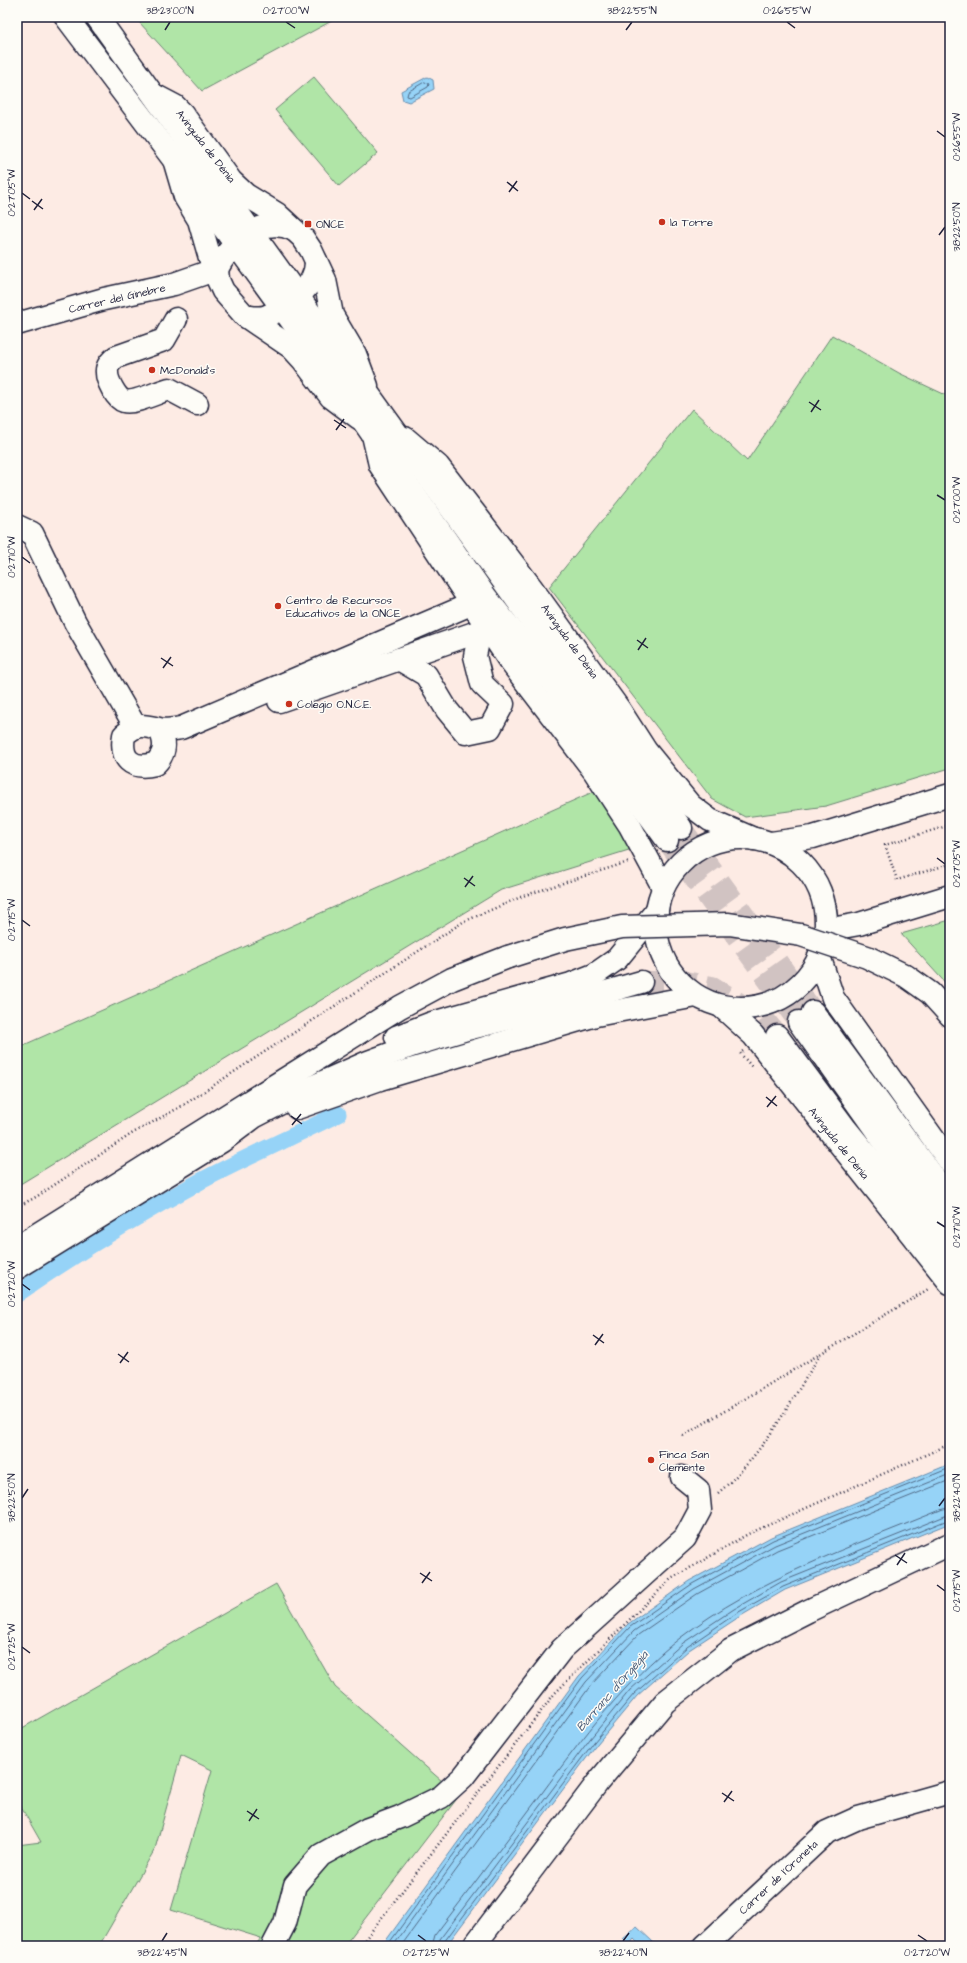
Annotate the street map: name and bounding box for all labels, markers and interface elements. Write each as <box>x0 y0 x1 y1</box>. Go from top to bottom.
text: 38°23'00"N <box>146 4 194 18</box>
text: 0°27'00"W <box>263 4 310 18</box>
text: 38°22'55"N <box>607 4 657 18</box>
text: 0°26'55"W <box>763 4 812 18</box>
street label: Avinguda de Dénia <box>172 107 239 187</box>
text: 0°26'55"W <box>950 112 964 161</box>
text: 0°27'05"W <box>5 169 19 217</box>
text: 38°22'50"N <box>950 203 964 251</box>
place label: la Torre <box>670 215 713 230</box>
place label: ONCE <box>316 217 345 232</box>
marker: la Torre <box>657 217 667 227</box>
marker: ONCE <box>303 219 313 229</box>
street label: Carrer del Ginebre <box>67 280 167 317</box>
place label: McDonald's <box>160 363 216 378</box>
marker: McDonald's <box>147 365 157 375</box>
text: 0°27'00"W <box>950 476 964 523</box>
text: 0°27'10"W <box>5 536 19 578</box>
place label: Centro de Recursos Educativos de la ONCE <box>286 593 401 621</box>
marker: Centro de Recursos Educativos de la ONCE <box>273 601 283 611</box>
street label: Avinguda de Dénia <box>537 601 602 682</box>
place label: Colegio O.N.C.E. <box>297 697 372 713</box>
marker: Colegio O.N.C.E. <box>284 699 294 709</box>
text: 0°27'05"W <box>950 840 964 888</box>
text: 0°27'15"W <box>5 898 19 941</box>
street label: Avinguda de Dénia <box>804 1104 873 1183</box>
text: 0°27'10"W <box>950 1206 964 1248</box>
text: 0°27'20"W <box>5 1261 19 1307</box>
place label: Finca San Clemente <box>659 1447 709 1475</box>
marker: Finca San Clemente <box>646 1455 656 1465</box>
text: 38°22'50"N <box>5 1474 19 1522</box>
text: 38°22'40"N <box>950 1474 964 1522</box>
text: 0°27'15"W <box>950 1569 964 1612</box>
text: 0°27'25"W <box>5 1623 19 1670</box>
water label: Barranc d'Orgègia <box>573 1647 654 1736</box>
street label: Carrer de l'Oroneta <box>736 1837 821 1918</box>
text: 38°22'45"N <box>137 1946 187 1960</box>
text: 0°27'25"W <box>403 1946 450 1960</box>
text: 38°22'40"N <box>599 1946 647 1960</box>
text: 0°27'20"W <box>904 1946 950 1960</box>

